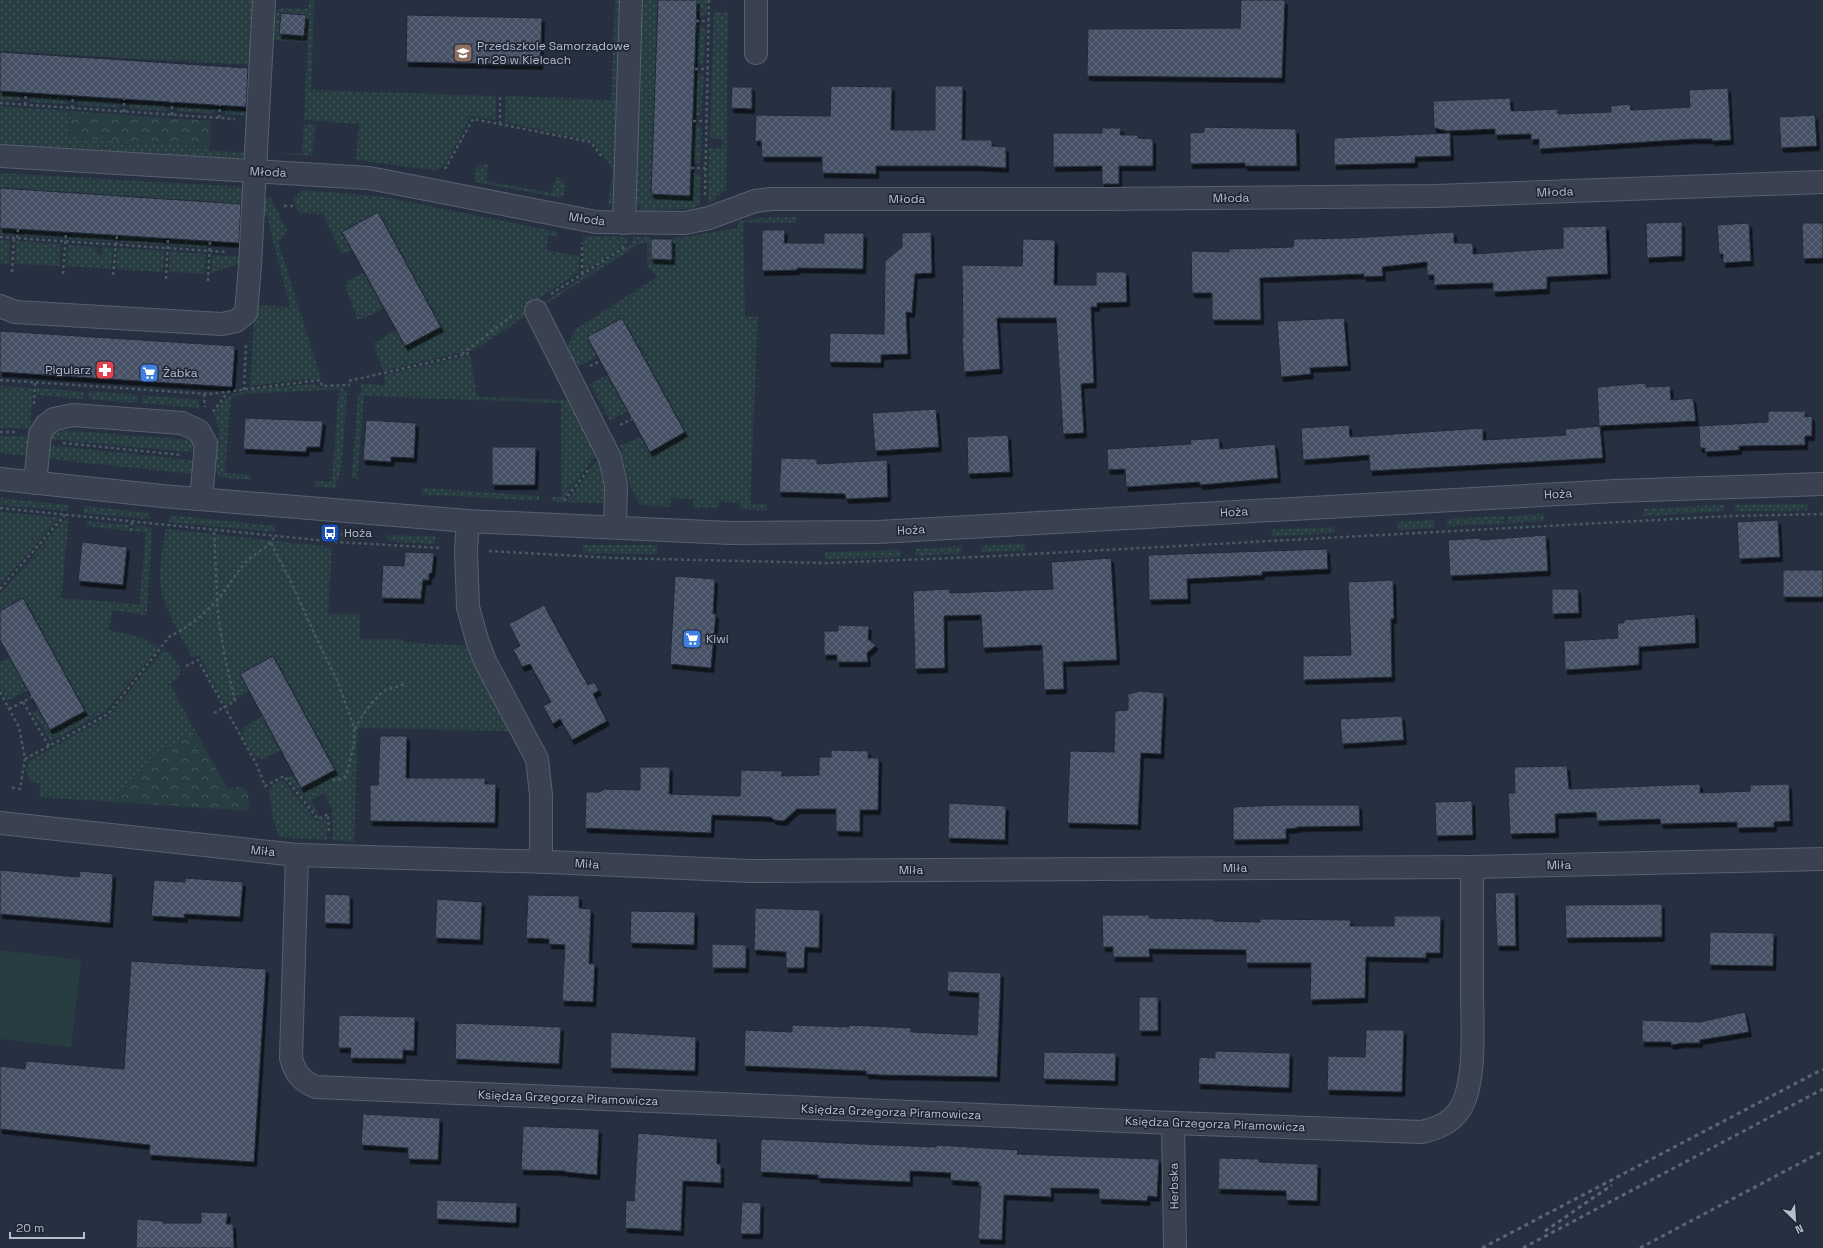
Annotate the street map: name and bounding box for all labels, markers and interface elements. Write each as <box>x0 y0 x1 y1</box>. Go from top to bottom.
place label: Przedszkole Samorządowe nr 29 w Kielcach <box>477 38 630 68</box>
school or university icon: Przedszkole Samorządowe nr 29 w Kielcach <box>452 42 474 64</box>
street label: Młoda <box>249 163 287 181</box>
street label: Młoda <box>1536 183 1574 201</box>
street label: Młoda <box>1212 190 1250 206</box>
street label: Młoda <box>889 191 926 207</box>
street label: Młoda <box>568 209 606 229</box>
pharmacy icon: Pigularz <box>94 359 116 381</box>
place label: Pigularz <box>45 362 91 378</box>
supermarket icon: Żabka <box>138 362 160 384</box>
place label: Żabka <box>163 365 198 381</box>
street label: Hoża <box>1543 485 1573 503</box>
street label: Hoża <box>1219 503 1249 521</box>
street label: Hoża <box>896 521 926 539</box>
bus stop icon: Hoża <box>319 522 341 544</box>
place label: Hoża <box>344 525 372 541</box>
supermarket icon: Kiwi <box>681 628 703 650</box>
place label: Kiwi <box>706 631 729 647</box>
street label: Miła <box>250 842 276 860</box>
street label: Miła <box>574 855 600 873</box>
street label: Miła <box>1547 857 1572 873</box>
street label: Miła <box>1223 860 1247 876</box>
street label: Miła <box>899 862 923 878</box>
street label: Księdza Grzegorza Piramowicza <box>478 1087 659 1109</box>
street label: Księdza Grzegorza Piramowicza <box>801 1101 982 1123</box>
street label: Księdza Grzegorza Piramowicza <box>1125 1113 1306 1135</box>
street label: Herbska <box>1166 1162 1182 1210</box>
north arrow <box>1775 1200 1815 1240</box>
scale bar <box>10 1214 84 1240</box>
text: 20 m <box>16 1220 44 1236</box>
text: N <box>1793 1221 1806 1237</box>

